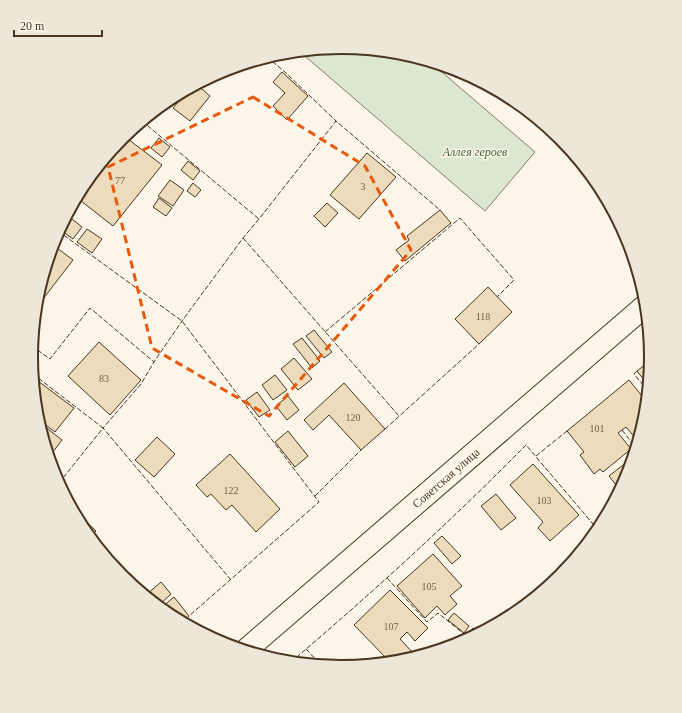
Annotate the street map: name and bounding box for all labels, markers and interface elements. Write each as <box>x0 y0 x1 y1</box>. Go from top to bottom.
scale bar <box>14 12 102 38</box>
text: 20 m <box>20 19 45 33</box>
park label: Аллея героев <box>442 145 507 159</box>
house number: 77 <box>115 175 125 186</box>
house number: 3 <box>361 181 366 192</box>
house number: 118 <box>476 311 490 322</box>
house number: 83 <box>99 373 109 384</box>
house number: 120 <box>346 412 361 423</box>
house number: 101 <box>590 423 605 434</box>
street label: Советская улица <box>409 444 483 511</box>
house number: 122 <box>224 485 239 496</box>
house number: 103 <box>537 495 552 506</box>
house number: 105 <box>422 581 437 592</box>
house number: 107 <box>384 621 399 632</box>

